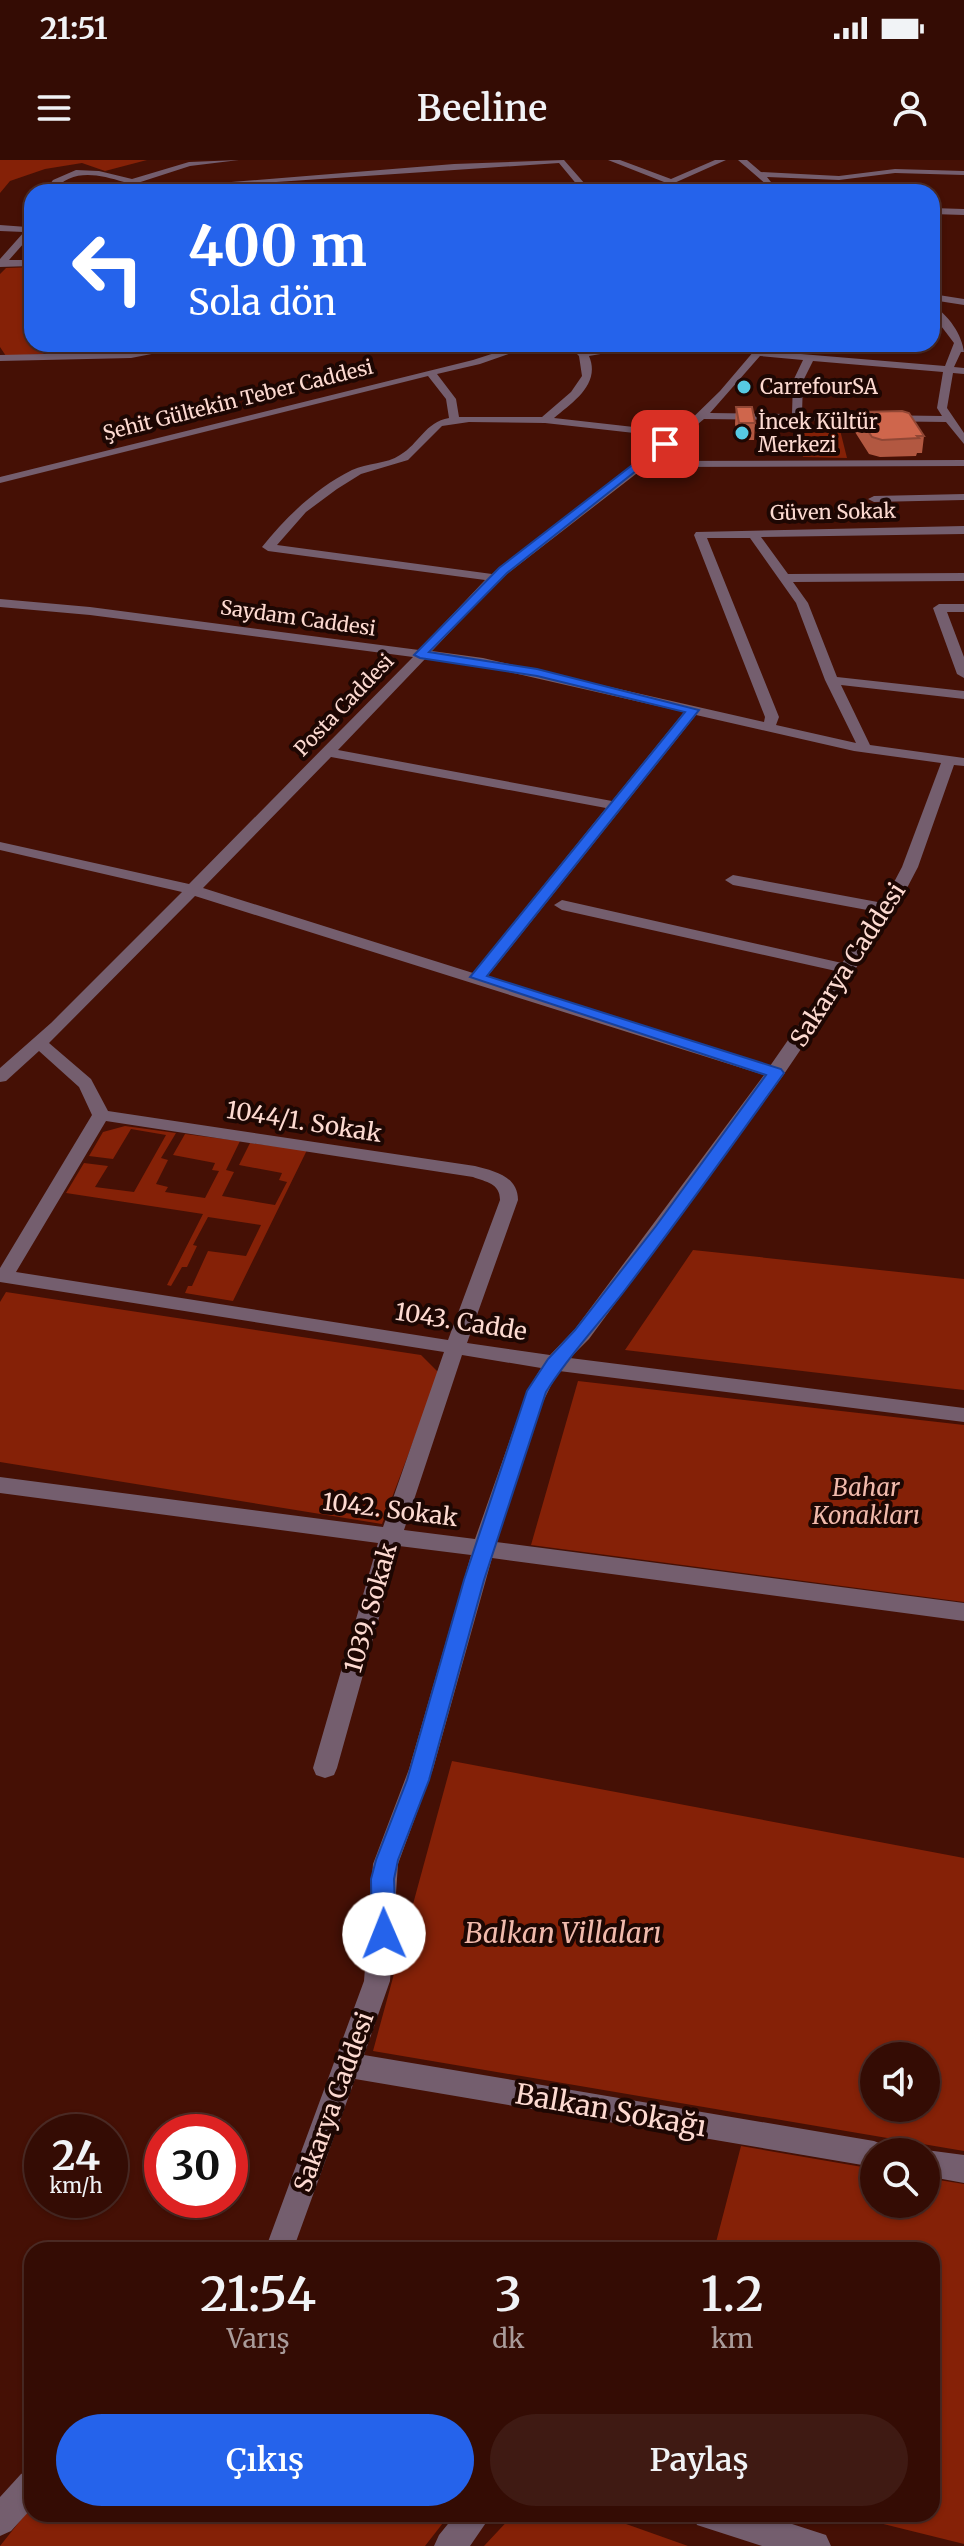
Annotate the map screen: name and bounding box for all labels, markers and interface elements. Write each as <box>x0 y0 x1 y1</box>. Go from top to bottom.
text: 21:51 <box>40 9 108 47</box>
icon: menu <box>32 86 76 130</box>
text: Beeline <box>417 86 547 131</box>
icon: person <box>888 86 932 130</box>
text: 400 m <box>188 211 367 281</box>
icon: left <box>56 216 160 320</box>
text: Sola dön <box>188 280 336 325</box>
street label: Şehit Gültekin Teber Caddesi <box>100 354 376 445</box>
place label: CarrefourSA <box>760 374 879 399</box>
marker: CarrefourSA <box>735 378 753 396</box>
place label: İncek Kültür Merkezi <box>758 409 878 457</box>
pin <box>631 410 699 478</box>
icon: arrive <box>643 422 687 466</box>
marker: İncek Kültür Merkezi <box>733 424 751 442</box>
street label: Güven Sokak <box>770 498 897 525</box>
street label: Saydam Caddesi <box>219 594 377 641</box>
street label: Posta Caddesi <box>289 648 399 761</box>
street label: Sakarya Caddesi <box>783 877 912 1053</box>
street label: 1044/1. Sokak <box>224 1094 385 1149</box>
street label: 1043. Cadde <box>393 1296 529 1347</box>
park label: Bahar Konakları <box>811 1472 920 1531</box>
street label: 1042. Sokak <box>321 1486 460 1533</box>
street label: 1039. Sokak <box>337 1539 404 1676</box>
position arrow <box>342 1892 426 1976</box>
park label: Balkan Villaları <box>464 1915 662 1951</box>
street label: Sakarya Caddesi <box>287 2007 381 2196</box>
map controls <box>860 2042 940 2218</box>
button: sound <box>860 2042 940 2122</box>
street label: Balkan Sokağı <box>513 2075 709 2145</box>
speed limit sign: 30 <box>144 2114 248 2218</box>
text: 24 <box>52 2131 100 2181</box>
button: search <box>860 2138 940 2218</box>
text: km/h <box>50 2173 102 2198</box>
text: 21:54 <box>200 2264 316 2324</box>
text: 3 <box>495 2264 522 2324</box>
text: 1.2 <box>700 2264 764 2324</box>
text: Varış <box>227 2322 290 2355</box>
text: dk <box>492 2322 524 2355</box>
text: km <box>711 2322 753 2355</box>
button: Çıkış <box>56 2414 474 2506</box>
button: Paylaş <box>490 2414 908 2506</box>

